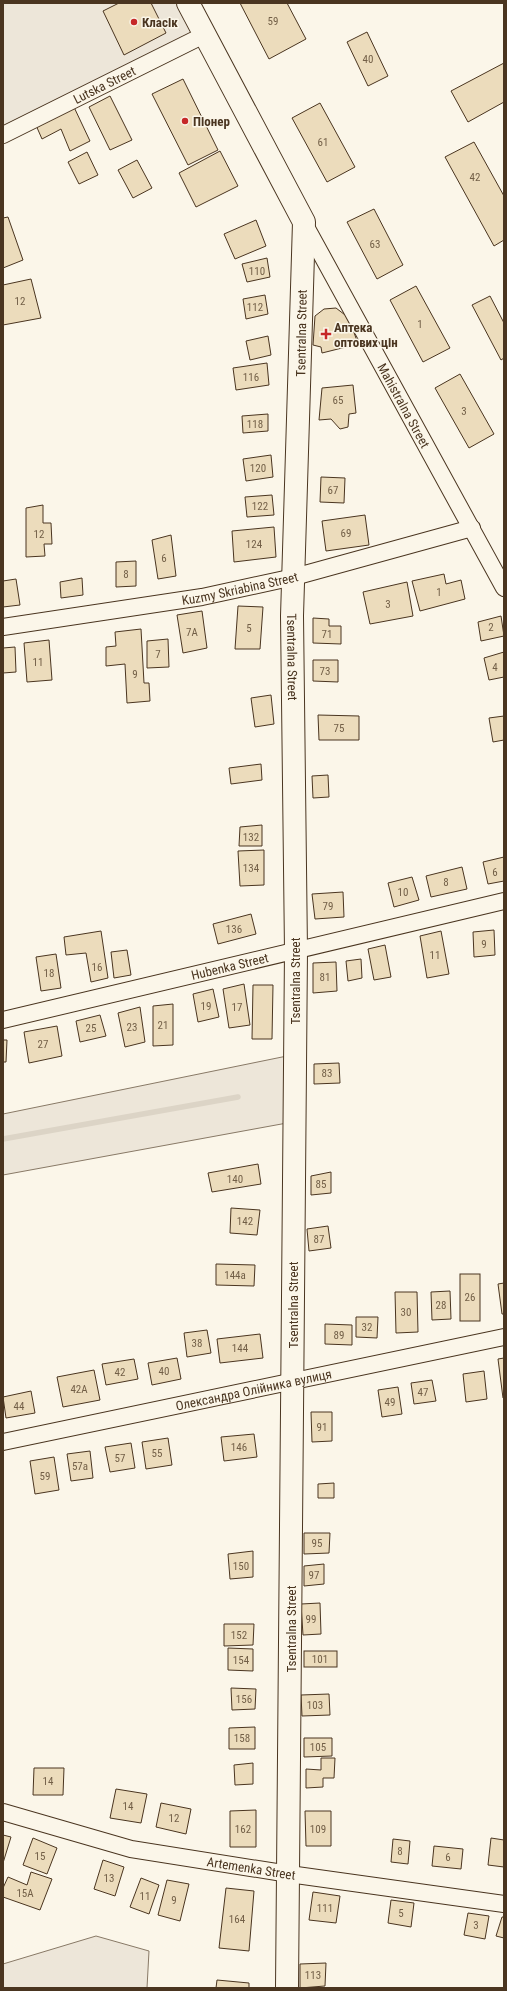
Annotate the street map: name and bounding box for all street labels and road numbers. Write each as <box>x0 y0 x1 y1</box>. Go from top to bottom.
street label: Lutska Street <box>71 63 138 107</box>
street label: Tsentralna Street <box>293 289 310 377</box>
street label: Mahistralna Street <box>374 361 433 451</box>
street label: Kuzmy Skriabina Street <box>181 569 300 608</box>
street label: Tsentralna Street <box>284 613 300 701</box>
street label: Tsentralna Street <box>288 937 303 1025</box>
street label: Hubenka Street <box>190 950 270 983</box>
street label: Tsentralna Street <box>286 1261 301 1349</box>
street label: Олександра Олійника вулиця <box>174 1366 333 1414</box>
street label: Tsentralna Street <box>284 1585 299 1673</box>
street label: Artemenka Street <box>206 1854 297 1883</box>

